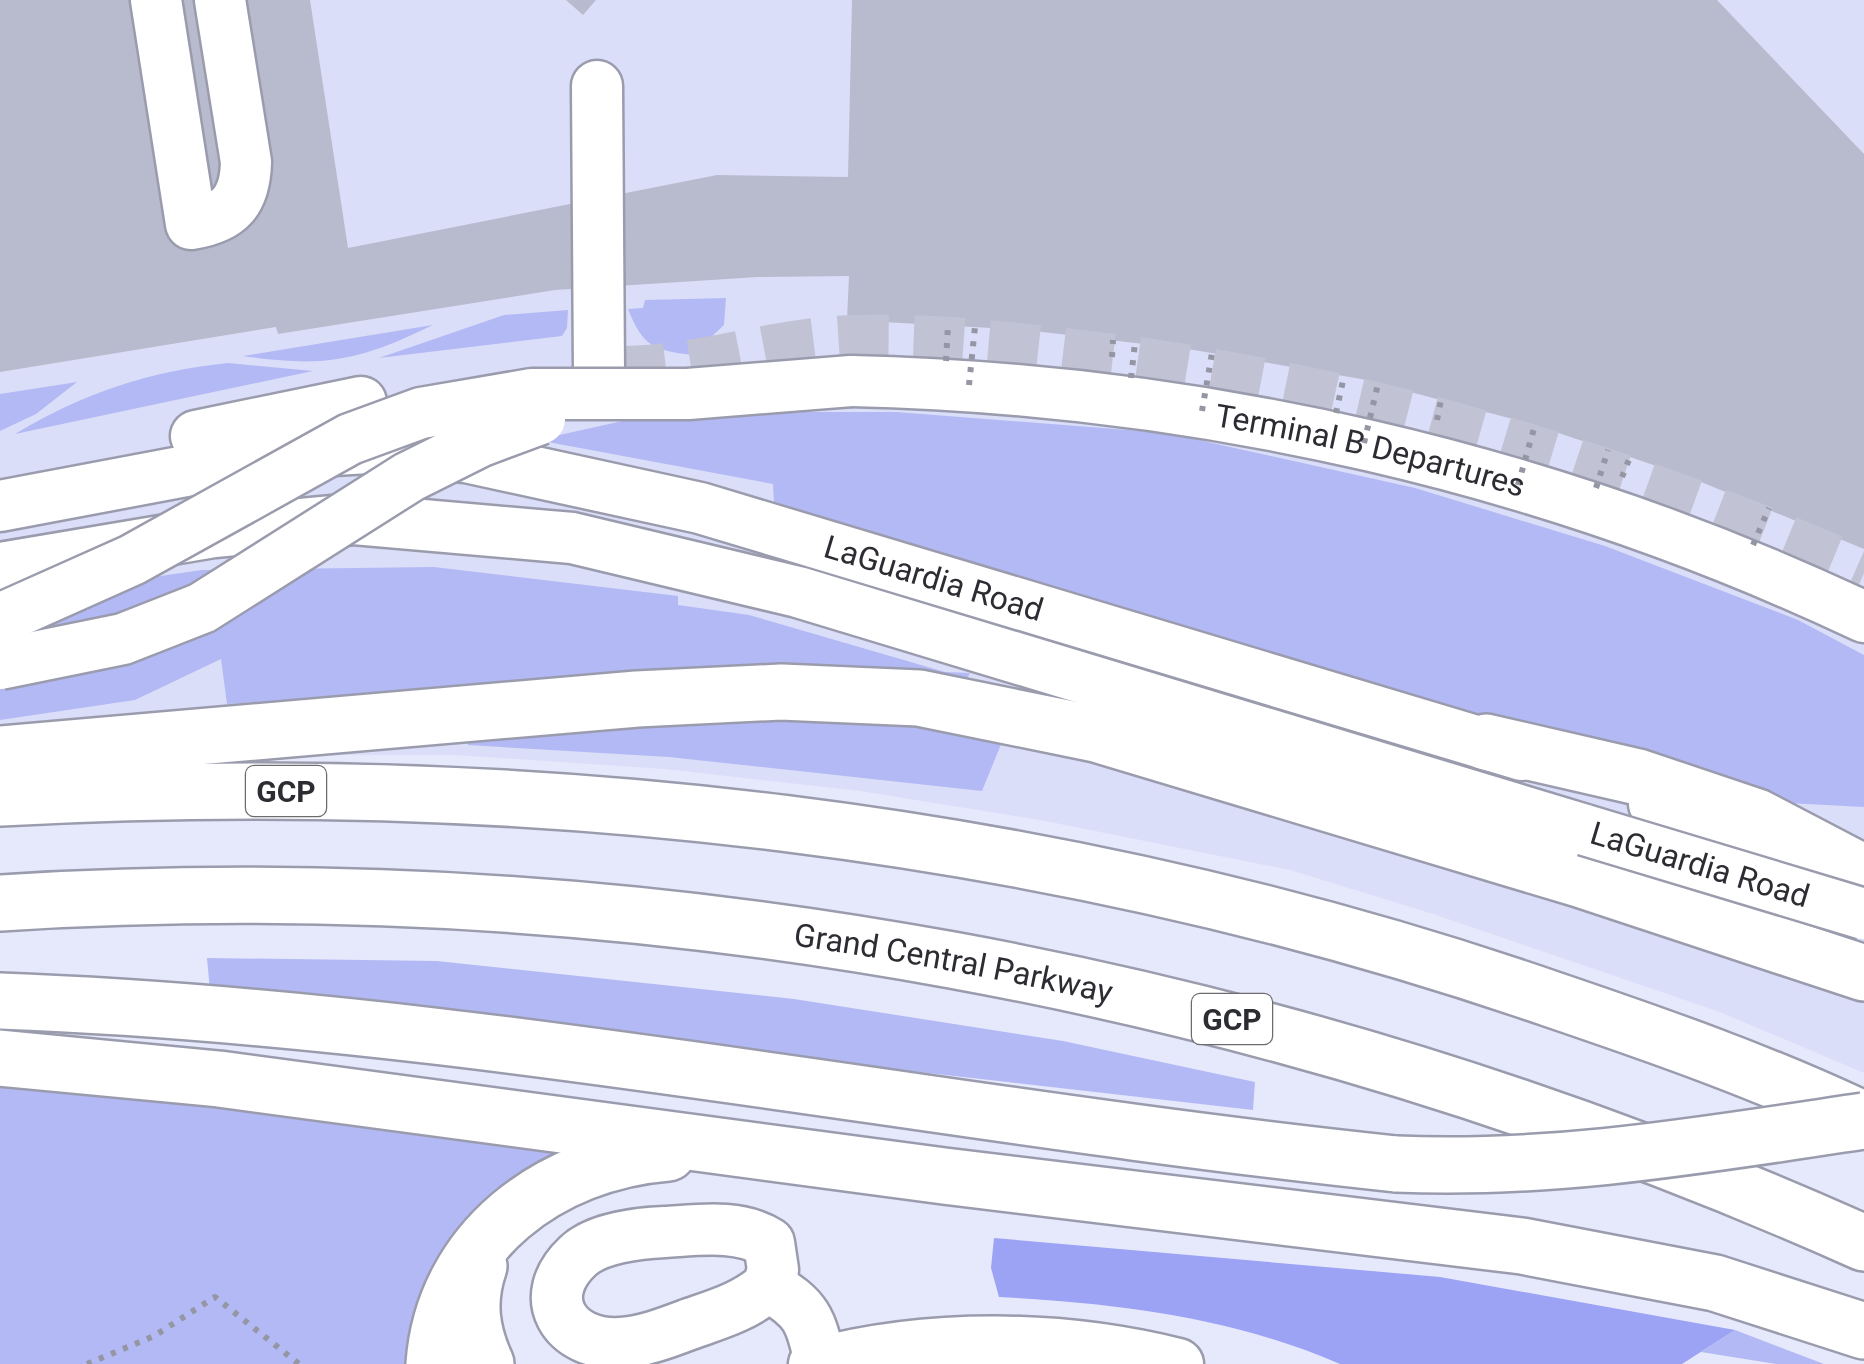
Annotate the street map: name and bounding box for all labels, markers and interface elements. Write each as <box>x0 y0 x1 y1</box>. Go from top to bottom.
street label: Terminal B Departures <box>1212 396 1530 505</box>
street label: LaGuardia Road <box>820 527 1048 629</box>
road number: GCP <box>246 766 326 816</box>
street label: LaGuardia Road <box>1586 814 1814 915</box>
street label: Grand Central Parkway <box>792 916 1116 1011</box>
road number: GCP <box>1192 994 1272 1044</box>

